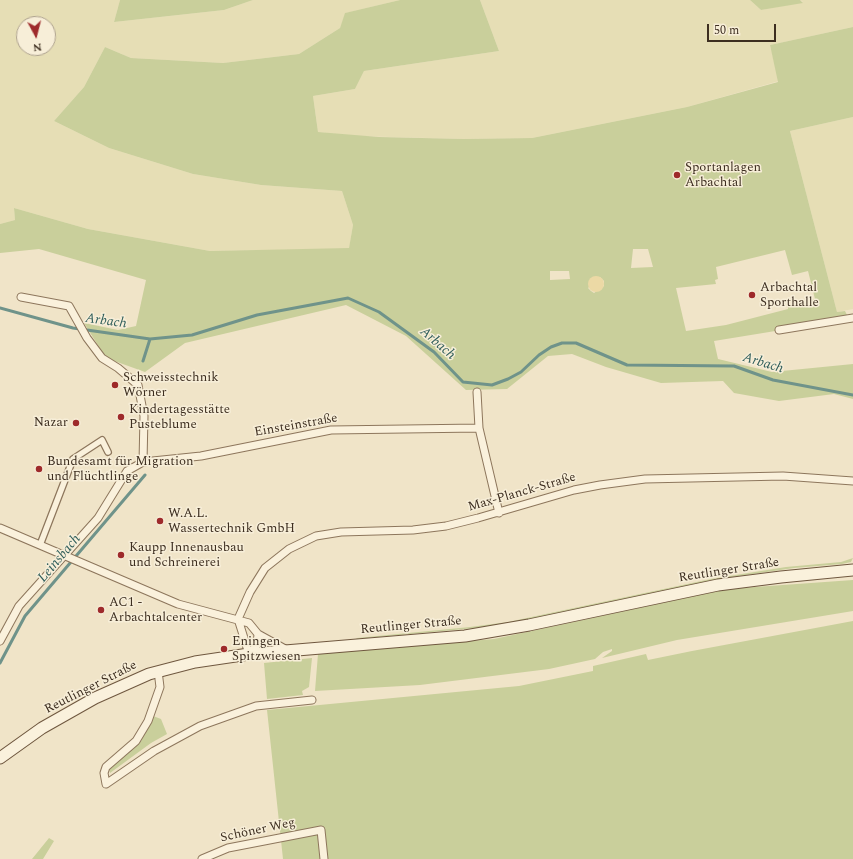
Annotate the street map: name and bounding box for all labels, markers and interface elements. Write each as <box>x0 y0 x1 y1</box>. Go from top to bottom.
north arrow <box>16 16 56 56</box>
scale bar <box>709 16 778 42</box>
text: 50 m <box>714 21 739 40</box>
text: N <box>32 38 43 56</box>
place label: Sportanlagen Arbachtal <box>685 160 761 191</box>
marker: Sportanlagen Arbachtal <box>672 170 682 180</box>
place label: Arbachtal Sporthalle <box>760 280 819 311</box>
marker: Arbachtal Sporthalle <box>747 290 757 300</box>
water label: Arbach <box>84 311 128 333</box>
water label: Arbach <box>416 324 458 364</box>
water label: Arbach <box>741 350 785 378</box>
place label: Schweisstechnik Wörner <box>123 370 218 401</box>
marker: Schweisstechnik Wörner <box>110 380 120 390</box>
place label: Kindertagesstätte Pusteblume <box>129 402 230 433</box>
street label: Einsteinstraße <box>253 411 339 441</box>
marker: Kindertagesstätte Pusteblume <box>116 412 126 422</box>
place label: Nazar <box>34 415 68 431</box>
marker: Nazar <box>71 418 81 428</box>
place label: Bundesamt für Migration und Flüchtlinge <box>47 454 194 485</box>
marker: Bundesamt für Migration und Flüchtlinge <box>34 464 44 474</box>
street label: Max-Planck-Straße <box>466 470 578 516</box>
place label: W.A.L. Wassertechnik GmbH <box>168 506 295 537</box>
marker: W.A.L. Wassertechnik GmbH <box>155 516 165 526</box>
water label: Leinsbach <box>35 532 85 586</box>
place label: Kaupp Innenausbau und Schreinerei <box>129 540 244 571</box>
marker: Kaupp Innenausbau und Schreinerei <box>116 550 126 560</box>
street label: Reutlinger Straße <box>678 555 780 587</box>
place label: AC1 - Arbachtalcenter <box>109 595 202 626</box>
marker: AC1 - Arbachtalcenter <box>96 605 106 615</box>
street label: Reutlinger Straße <box>360 614 462 638</box>
place label: Eningen Spitzwiesen <box>232 634 301 665</box>
marker: Eningen Spitzwiesen <box>219 644 229 654</box>
street label: Reutlinger Straße <box>42 658 140 718</box>
street label: Schöner Weg <box>219 815 297 847</box>

